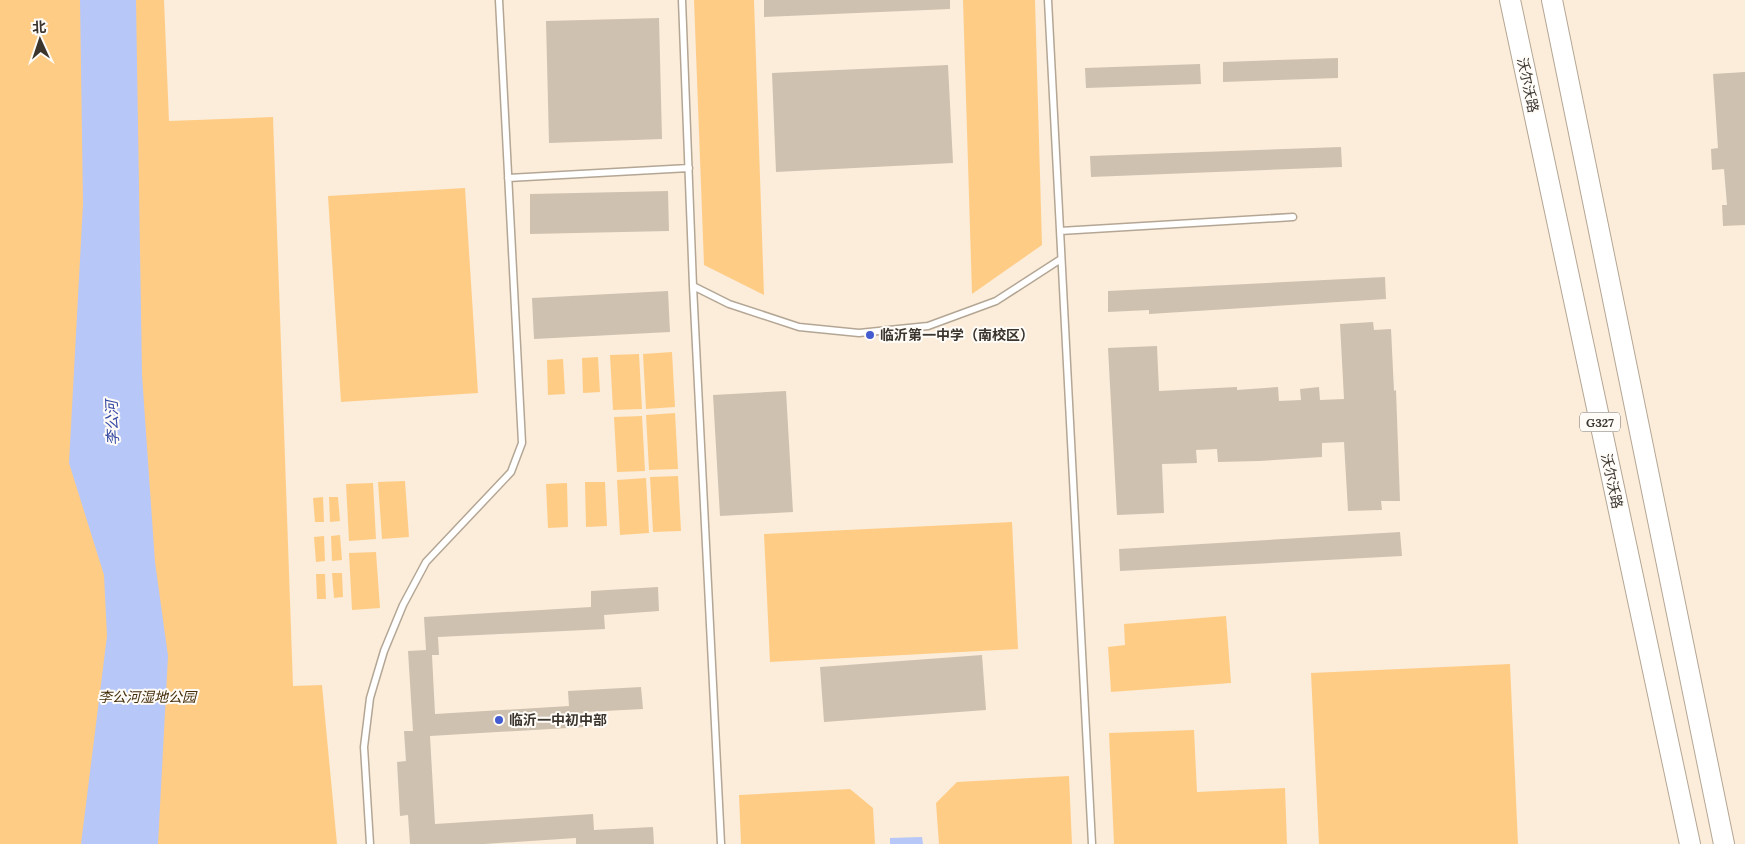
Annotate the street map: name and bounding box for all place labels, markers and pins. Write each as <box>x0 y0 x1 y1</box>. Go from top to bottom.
place label: 临沂第一中学（南校区） <box>880 326 1034 344</box>
marker: 临沂第一中学（南校区） <box>864 329 876 341</box>
place label: 临沂一中初中部 <box>509 711 607 729</box>
marker: 临沂一中初中部 <box>493 714 505 726</box>

